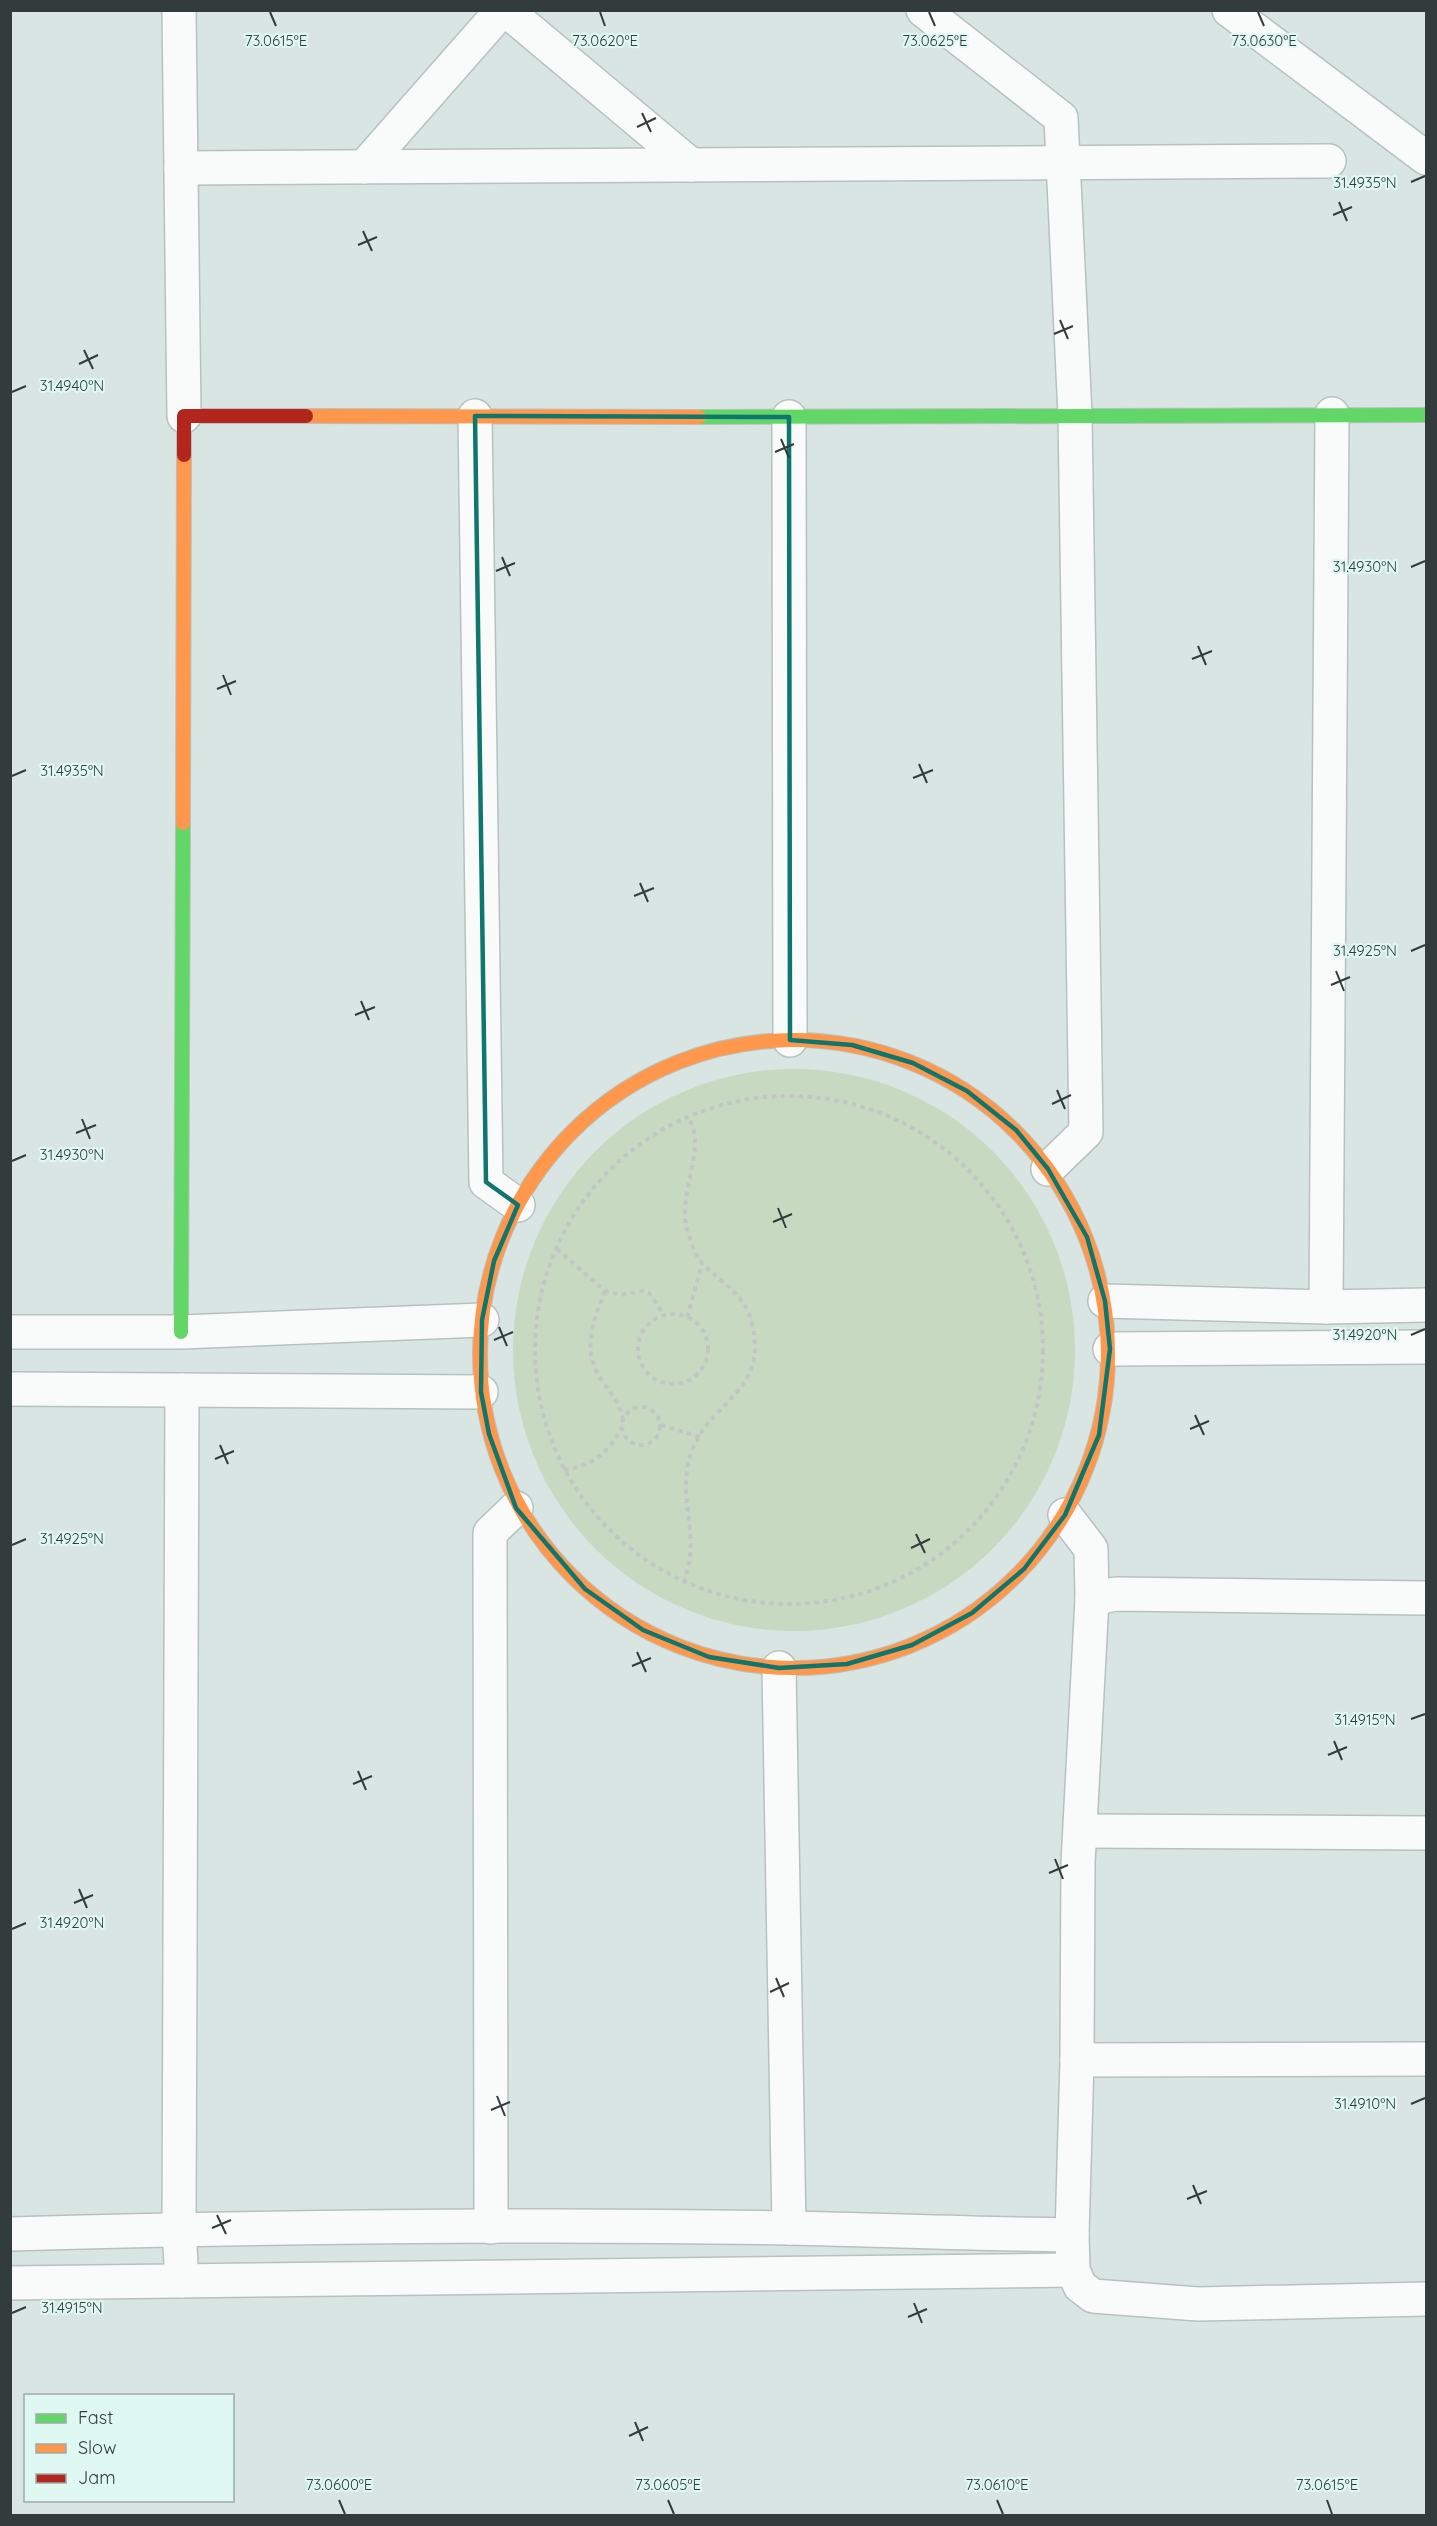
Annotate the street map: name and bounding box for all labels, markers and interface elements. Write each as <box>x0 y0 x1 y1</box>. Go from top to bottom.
text: 73.0615°E <box>245 31 307 50</box>
text: 73.0620°E <box>572 31 638 50</box>
text: 73.0625°E <box>902 31 968 50</box>
text: 73.0630°E <box>1231 31 1297 50</box>
text: 31.4935°N <box>1333 173 1397 192</box>
text: 31.4940°N <box>40 376 104 395</box>
text: 31.4930°N <box>1333 557 1397 576</box>
text: 31.4935°N <box>40 761 104 780</box>
text: 31.4925°N <box>1333 941 1397 960</box>
text: 31.4930°N <box>40 1145 104 1164</box>
text: 31.4920°N <box>1333 1325 1397 1344</box>
text: 31.4925°N <box>40 1529 104 1548</box>
text: 31.4915°N <box>1334 1710 1396 1729</box>
text: 31.4920°N <box>40 1913 104 1932</box>
text: 31.4910°N <box>1334 2094 1396 2113</box>
text: 31.4915°N <box>41 2298 103 2317</box>
legend <box>24 2394 234 2502</box>
text: Fast <box>78 2406 113 2429</box>
text: Slow <box>78 2436 116 2459</box>
text: Jam <box>78 2466 116 2489</box>
text: 73.0600°E <box>306 2475 372 2494</box>
text: 73.0605°E <box>635 2475 701 2494</box>
text: 73.0610°E <box>965 2475 1029 2494</box>
text: 73.0615°E <box>1296 2475 1358 2494</box>

